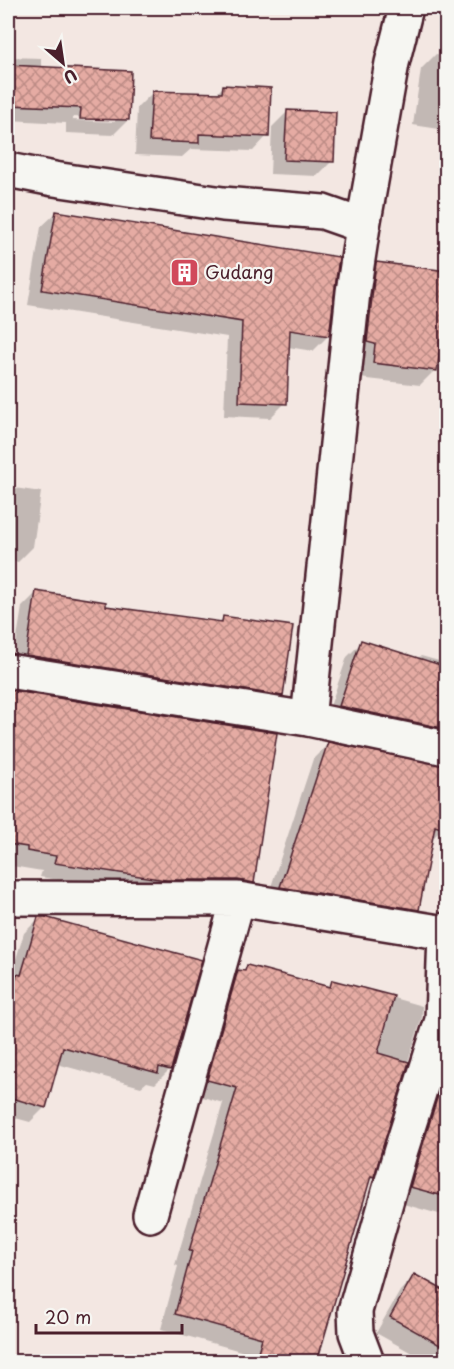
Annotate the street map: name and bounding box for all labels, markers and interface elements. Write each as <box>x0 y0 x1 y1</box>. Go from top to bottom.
north arrow <box>33 33 93 93</box>
text: U <box>60 64 82 90</box>
building icon: Gudang <box>168 257 200 289</box>
place label: Gudang <box>205 258 274 285</box>
scale bar <box>36 1297 182 1335</box>
text: 20 m <box>45 1303 91 1330</box>

